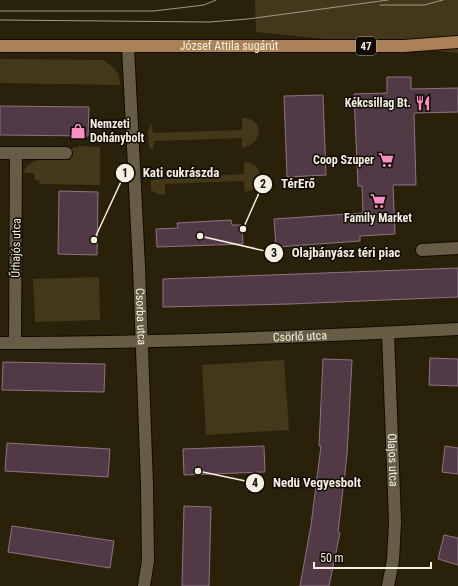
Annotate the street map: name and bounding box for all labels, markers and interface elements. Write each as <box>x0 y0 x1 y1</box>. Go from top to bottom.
road number: 47 <box>356 37 376 55</box>
street label: József Attila sugárút <box>180 39 279 53</box>
restaurant icon: Kékcsillag Bt. <box>414 94 432 112</box>
place label: Kékcsillag Bt. <box>345 96 411 110</box>
place label: Nemzeti Dohánybolt <box>90 117 144 145</box>
shop icon: Nemzeti Dohánybolt <box>69 122 87 140</box>
supermarket icon: Coop Szuper <box>377 151 395 169</box>
place label: Coop Szuper <box>313 153 374 167</box>
callout: Kati cukrászda <box>115 160 228 185</box>
text: Kati cukrászda <box>143 165 219 180</box>
text: 1 <box>122 166 128 180</box>
callout: TérErő <box>253 171 323 196</box>
text: TérErő <box>281 176 315 191</box>
text: 2 <box>260 177 266 191</box>
supermarket icon: Family Market <box>369 192 387 210</box>
place label: Family Market <box>344 211 412 225</box>
street label: Űrhajós utca <box>7 218 24 278</box>
callout: Olajbányász téri piac <box>264 240 409 265</box>
text: Olajbányász téri piac <box>292 245 400 260</box>
text: 3 <box>271 246 277 260</box>
street label: Csorba utca <box>133 288 149 346</box>
street label: Csörlő utca <box>273 328 328 344</box>
street label: Olajos utca <box>385 433 401 487</box>
callout: Nedü Vegyesbolt <box>245 470 369 495</box>
text: Nedü Vegyesbolt <box>273 475 361 490</box>
text: 4 <box>252 476 258 490</box>
scale bar <box>314 544 431 570</box>
text: 50 m <box>320 551 344 565</box>

